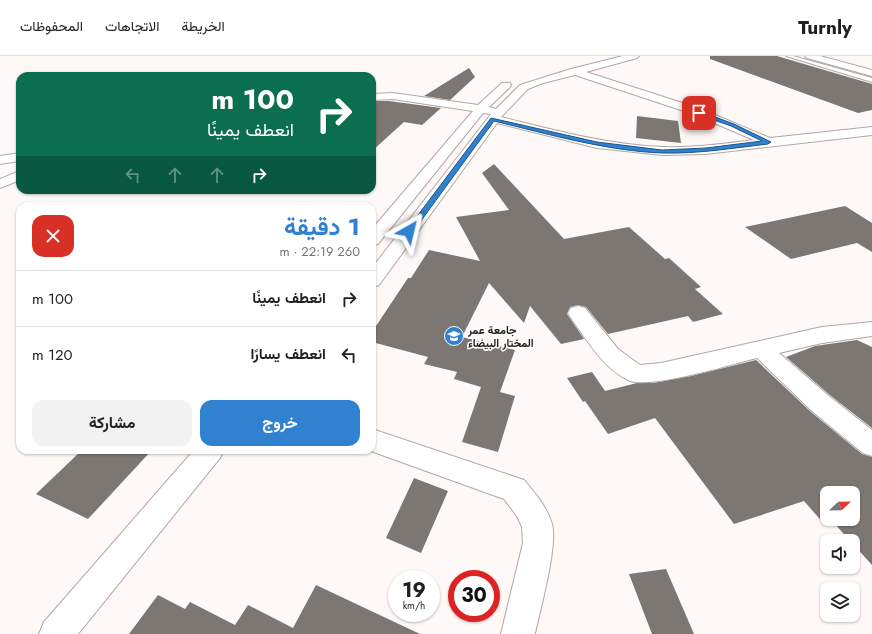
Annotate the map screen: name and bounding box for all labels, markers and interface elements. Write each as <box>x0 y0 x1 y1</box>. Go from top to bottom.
text: Turnly <box>798 14 852 41</box>
text: المحفوظات <box>20 16 83 36</box>
text: الاتجاهات <box>105 16 159 36</box>
text: الخريطة <box>181 16 225 36</box>
text: 100 m <box>211 79 294 120</box>
icon: right <box>308 88 360 140</box>
pin <box>682 96 716 130</box>
icon: arrive <box>688 102 710 124</box>
text: انعطف يمينًا <box>207 117 294 143</box>
icon: left <box>122 164 144 186</box>
icon: ahead <box>164 164 186 186</box>
icon: ahead <box>206 164 228 186</box>
icon: right <box>248 164 270 186</box>
text: 1 دقيقة <box>284 209 360 244</box>
position arrow <box>388 210 430 252</box>
button: close <box>32 215 74 257</box>
text: 260 m · 22:19 <box>280 242 360 261</box>
text: انعطف يمينًا <box>252 287 326 309</box>
text: 100 m <box>32 288 73 310</box>
icon: right <box>338 288 360 310</box>
place label: جامعة عمر المختار البيضاء <box>467 322 534 351</box>
school or university icon: جامعة عمر المختار البيضاء <box>443 325 465 347</box>
text: انعطف يسارًا <box>251 343 326 365</box>
text: 120 m <box>32 344 73 366</box>
icon: left <box>338 344 360 366</box>
button: مشاركة <box>32 400 192 446</box>
button: خروج <box>200 400 360 446</box>
north arrow <box>820 486 860 526</box>
map controls <box>820 486 860 622</box>
button: sound <box>820 534 860 574</box>
speed limit sign: 30 <box>448 570 500 622</box>
text: 19 <box>402 576 426 605</box>
button: layers <box>820 582 860 622</box>
text: km/h <box>403 598 425 613</box>

